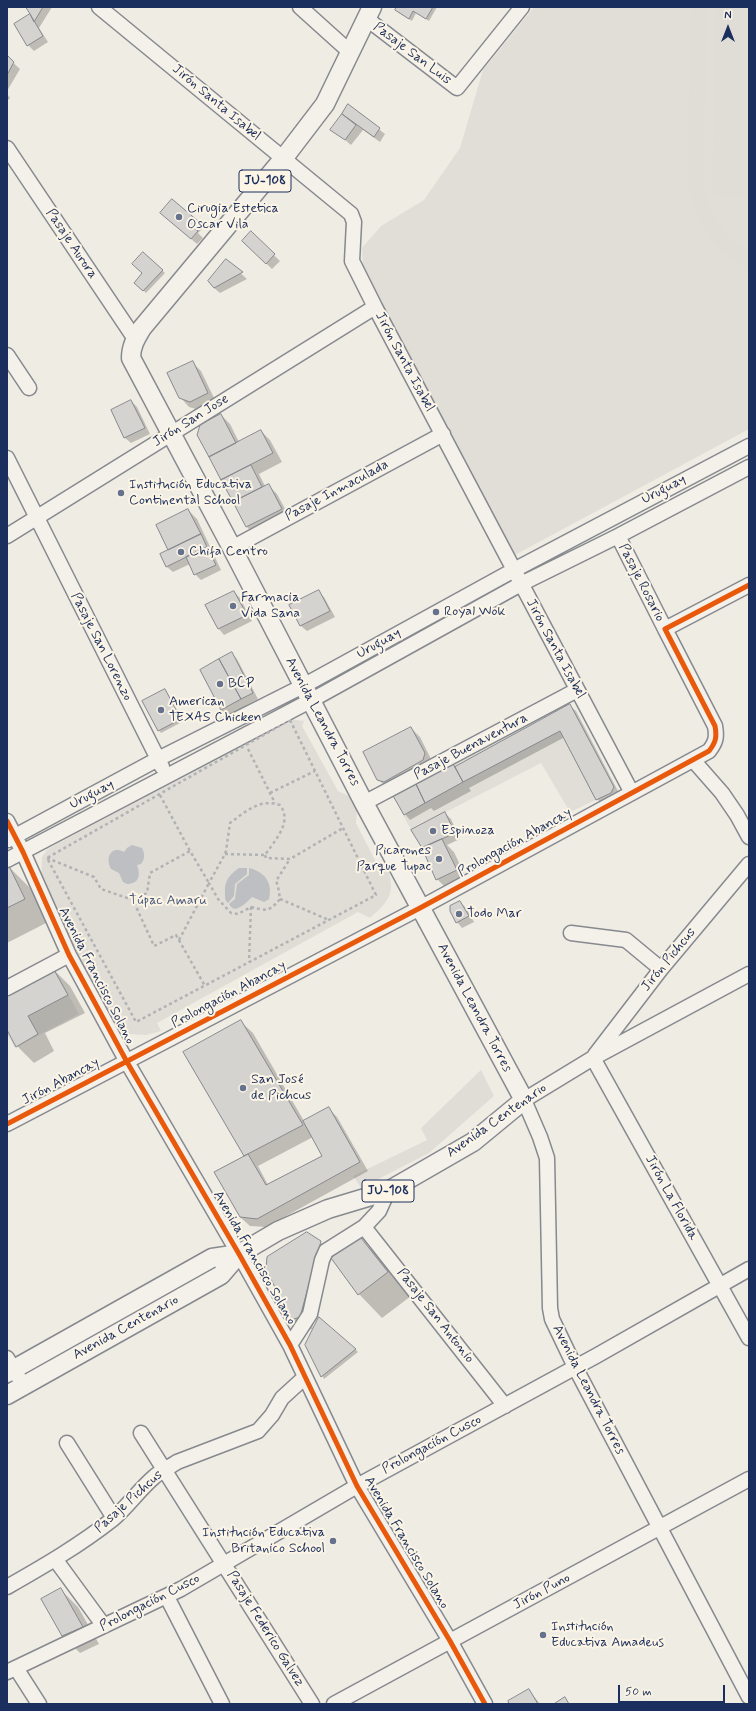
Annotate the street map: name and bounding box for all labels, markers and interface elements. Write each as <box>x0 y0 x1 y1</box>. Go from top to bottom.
north arrow <box>708 8 748 48</box>
text: N <box>724 9 732 23</box>
street label: Pasaje San Luis <box>370 19 454 89</box>
street label: Jirón Santa Isabel <box>168 61 264 145</box>
road number: JU-108 <box>239 170 291 192</box>
place label: Cirugia Estetica Oscar Vila <box>187 201 279 234</box>
street label: Pasaje Aurora <box>41 206 101 282</box>
marker: Cirugia Estetica Oscar Vila <box>174 212 184 222</box>
street label: Jirón Santa Isabel <box>371 309 437 415</box>
street label: Jirón San Jose <box>150 391 232 451</box>
street label: Pasaje Inmaculada <box>282 457 392 525</box>
street label: Uruguay <box>639 471 689 509</box>
place label: Institución Educativa Continental School <box>129 477 252 510</box>
marker: Institución Educativa Continental School <box>116 488 126 498</box>
street label: Pasaje Rosario <box>614 541 668 625</box>
place label: Chifa Centro <box>189 544 268 560</box>
marker: Chifa Centro <box>176 547 186 557</box>
street label: Pasaje San Lorenzo <box>66 590 136 704</box>
place label: Farmacia Vida Sana <box>241 590 300 622</box>
street label: Jirón Santa Isabel <box>522 596 588 702</box>
marker: Farmacia Vida Sana <box>228 601 238 611</box>
place label: Royal Wok <box>444 604 505 620</box>
marker: Royal Wok <box>431 607 441 617</box>
street label: Uruguay <box>354 625 404 663</box>
street label: Avenida Leandra Torres <box>281 655 363 789</box>
place label: BCP <box>228 676 254 692</box>
marker: BCP <box>215 679 225 689</box>
place label: American TEXAS Chicken <box>169 694 262 726</box>
marker: American TEXAS Chicken <box>156 705 166 715</box>
street label: Pasaje Buenaventura <box>411 710 531 784</box>
street label: Uruguay <box>67 776 117 814</box>
street label: Prolongación Abancay <box>455 805 575 881</box>
place label: Espinoza <box>441 823 495 839</box>
marker: Espinoza <box>428 826 438 836</box>
place label: Picarones Parque Tupac <box>357 843 431 876</box>
marker: Picarones Parque Tupac <box>434 854 444 864</box>
park label: Túpac Amaru <box>129 893 207 909</box>
street label: Avenida Francisco Solano <box>54 905 138 1047</box>
place label: Todo Mar <box>467 906 521 922</box>
marker: Todo Mar <box>454 909 464 919</box>
street label: Jirón Pichcus <box>638 925 700 995</box>
street label: Avenida Leandra Torres <box>433 941 515 1075</box>
street label: Prolongación Abancay <box>169 958 289 1032</box>
street label: Jirón Abancay <box>19 1055 103 1109</box>
place label: San José de Pichcus <box>251 1072 311 1104</box>
street label: Avenida Centenario <box>444 1080 550 1162</box>
marker: San José de Pichcus <box>238 1083 248 1093</box>
street label: Jirón La Florida <box>641 1152 701 1244</box>
road number: JU-108 <box>362 1180 414 1202</box>
street label: Avenida Francisco Solano <box>209 1188 299 1328</box>
street label: Pasaje San Antonio <box>393 1265 477 1367</box>
street label: Avenida Centenario <box>70 1292 182 1364</box>
street label: Avenida Leandra Torres <box>548 1322 628 1458</box>
street label: Prolongación Cusco <box>379 1412 485 1478</box>
street label: Pasaje Pichcus <box>91 1467 167 1537</box>
street label: Avenida Francisco Solano <box>360 1474 452 1612</box>
place label: Institución Educativa Britanico School <box>202 1525 325 1558</box>
marker: Institución Educativa Britanico School <box>328 1536 338 1546</box>
street label: Pasaje Federico Galvez <box>223 1568 307 1690</box>
street label: Prolongación Cusco <box>97 1570 203 1636</box>
street label: Jirón Puno <box>511 1570 573 1614</box>
place label: Institución Educativa Amadeus <box>551 1619 664 1652</box>
marker: Institución Educativa Amadeus <box>538 1630 548 1640</box>
scale bar <box>620 1677 727 1703</box>
text: 50 m <box>625 1684 652 1700</box>

